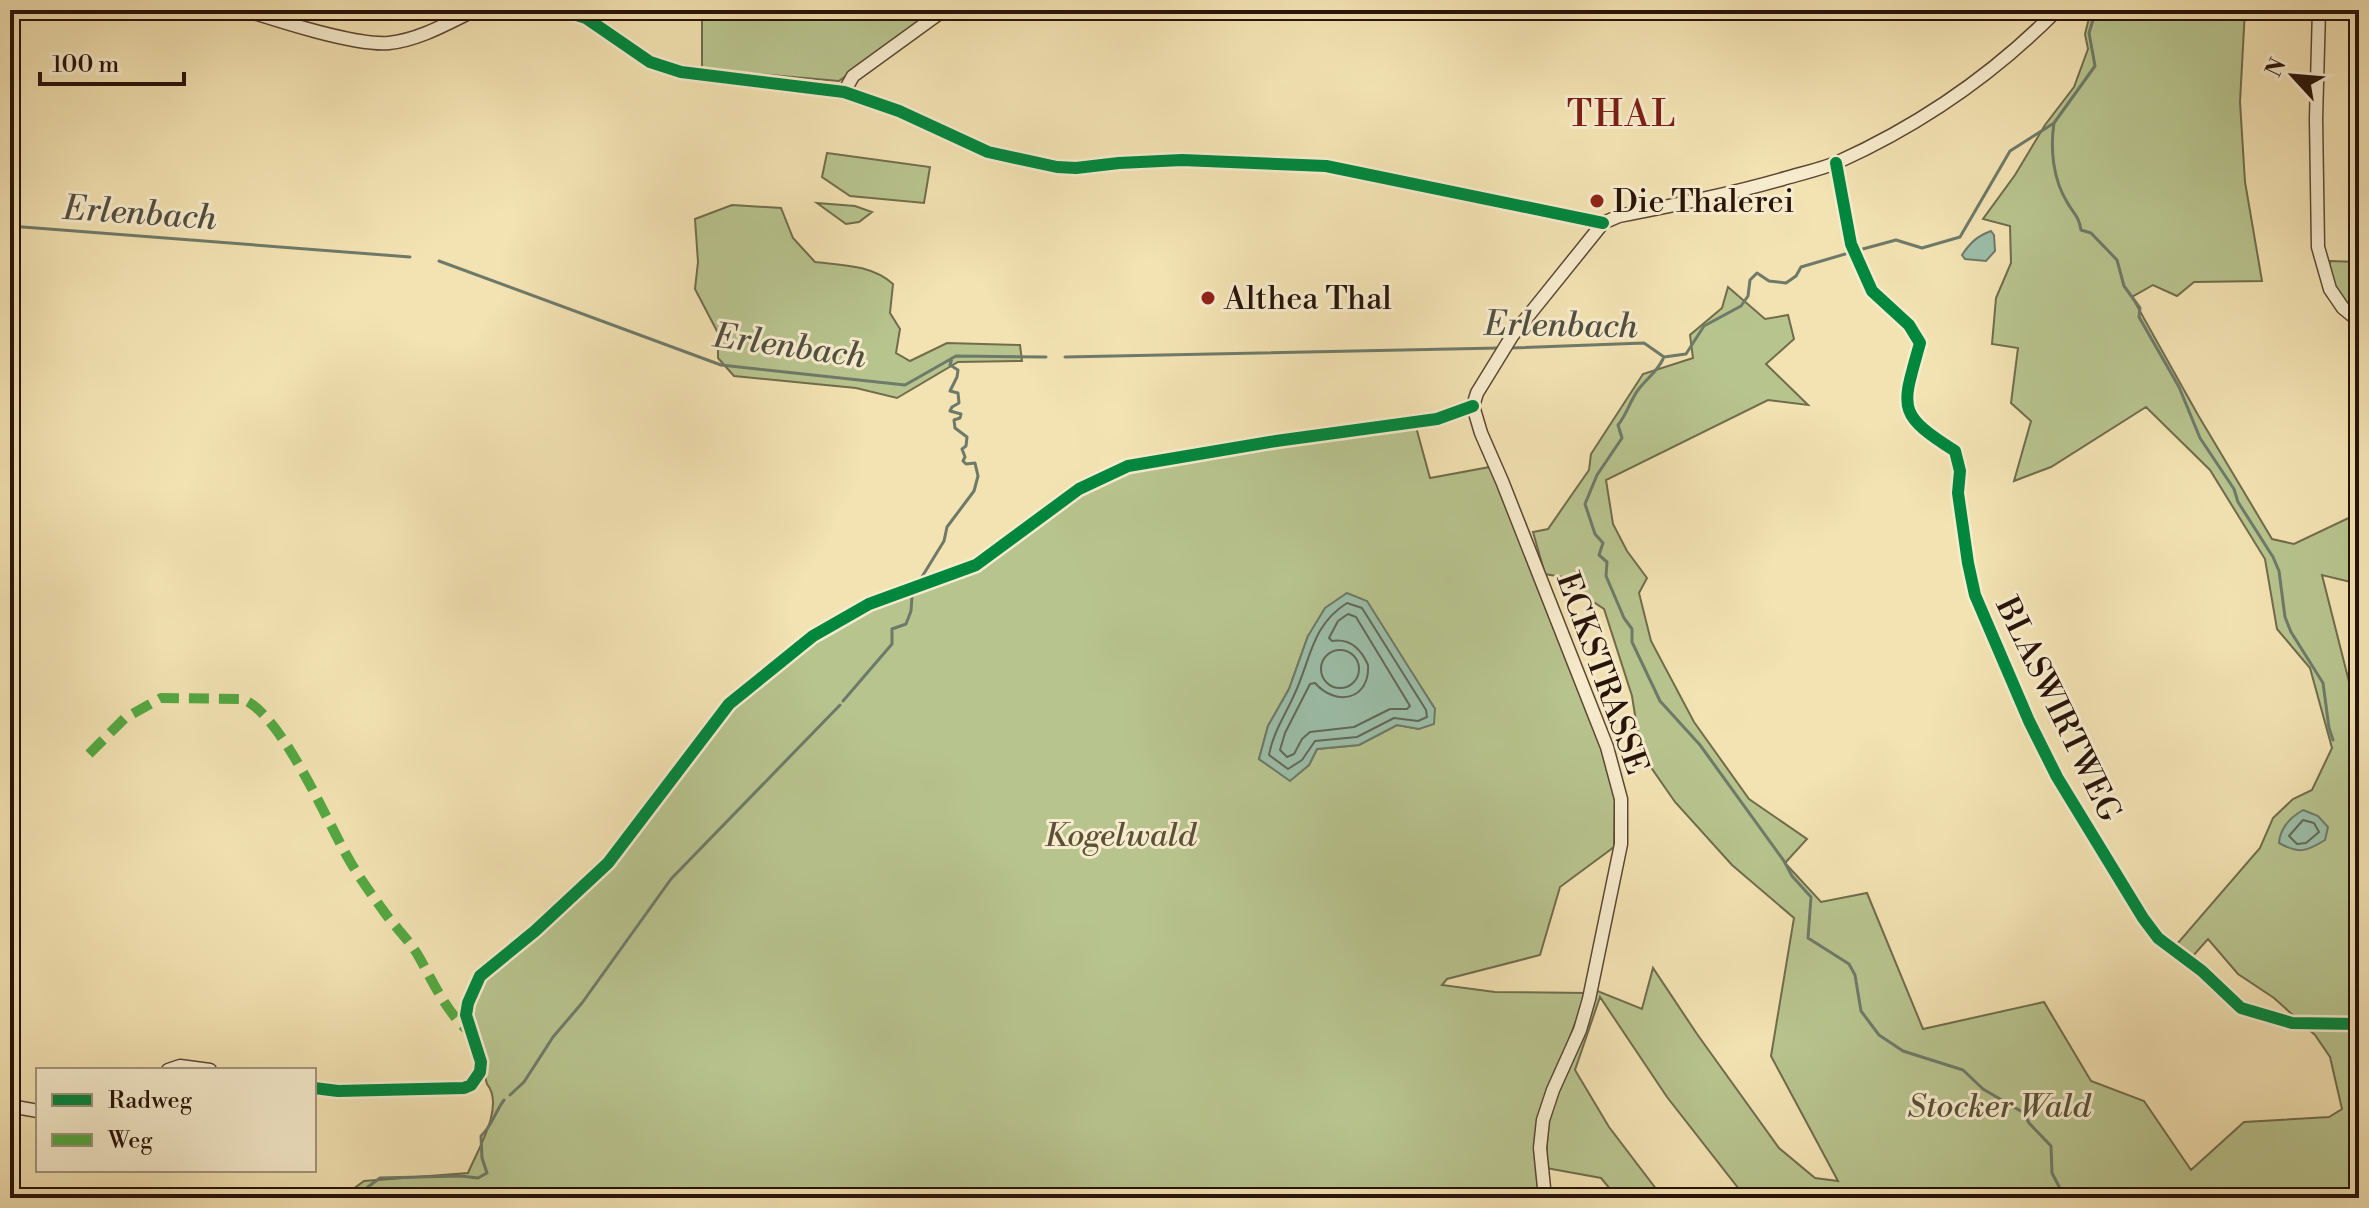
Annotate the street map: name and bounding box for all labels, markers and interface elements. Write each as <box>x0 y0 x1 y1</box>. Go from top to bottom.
scale bar <box>40 36 184 86</box>
north arrow <box>2253 36 2333 116</box>
text: 100 m <box>52 50 119 80</box>
text: N <box>2260 54 2293 82</box>
district label: THAL <box>1567 93 1677 138</box>
place label: Die Thalerei <box>1613 182 1794 222</box>
water label: Erlenbach <box>60 188 219 240</box>
marker: Die Thalerei <box>1588 192 1606 210</box>
place label: Althea Thal <box>1223 279 1392 319</box>
marker: Althea Thal <box>1199 289 1217 307</box>
water label: Erlenbach <box>1482 304 1639 348</box>
water label: Erlenbach <box>709 315 870 379</box>
street label: ECKSTRASSE <box>1547 567 1657 780</box>
street label: BLASWIRTWEG <box>1986 590 2130 829</box>
park label: Kogelwald <box>1044 816 1198 856</box>
legend <box>36 1068 316 1172</box>
text: Radweg <box>108 1086 193 1116</box>
park label: Stocker Wald <box>1908 1087 2093 1127</box>
text: Weg <box>107 1126 153 1156</box>

